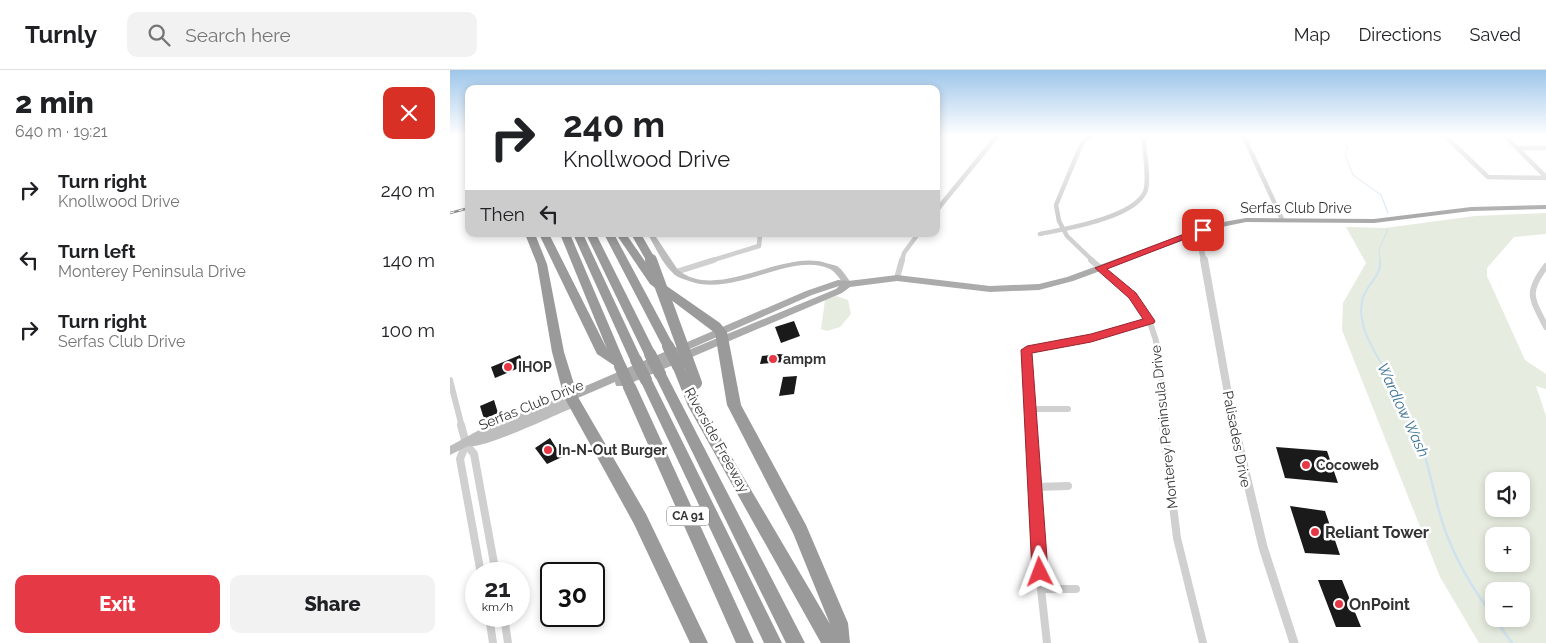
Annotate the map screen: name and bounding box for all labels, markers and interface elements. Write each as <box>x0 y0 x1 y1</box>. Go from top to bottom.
search box <box>127 12 477 57</box>
text: Turnly <box>25 20 97 49</box>
icon: search <box>145 21 173 49</box>
text: Search here <box>185 24 291 46</box>
text: Map <box>1294 24 1330 45</box>
text: Directions <box>1358 24 1442 45</box>
text: Saved <box>1470 24 1521 45</box>
text: 2 min <box>15 85 94 120</box>
button: close <box>383 87 435 139</box>
text: 240 m <box>563 104 665 145</box>
icon: right <box>480 105 545 170</box>
text: 640 m · 19:21 <box>15 122 108 141</box>
text: Knollwood Drive <box>563 146 730 172</box>
text: Turn right <box>58 170 147 192</box>
icon: right <box>15 176 43 204</box>
text: 240 m <box>381 179 435 201</box>
text: Knollwood Drive <box>58 192 180 211</box>
icon: left <box>535 200 563 228</box>
street label: Serfas Club Drive <box>1240 200 1352 216</box>
text: Then <box>480 203 525 225</box>
pin <box>1182 209 1224 251</box>
icon: arrive <box>1189 216 1217 244</box>
text: Turn left <box>58 240 135 262</box>
icon: left <box>15 246 43 274</box>
text: 140 m <box>383 249 435 271</box>
text: Monterey Peninsula Drive <box>58 262 246 281</box>
text: Turn right <box>58 310 147 332</box>
icon: right <box>15 316 43 344</box>
text: 100 m <box>381 319 435 341</box>
text: Serfas Club Drive <box>58 332 185 351</box>
street label: Monterey Peninsula Drive <box>1147 344 1181 510</box>
place label: ampm <box>783 351 826 367</box>
marker: ampm <box>767 353 779 365</box>
place label: IHOP <box>518 359 552 375</box>
water label: Wardlow Wash <box>1373 360 1433 460</box>
marker: IHOP <box>502 361 514 373</box>
street label: Serfas Club Drive <box>476 377 586 433</box>
street label: Riverside Freeway <box>681 385 753 496</box>
street label: Palisades Drive <box>1220 389 1254 489</box>
place label: In-N-Out Burger <box>558 442 668 458</box>
marker: In-N-Out Burger <box>542 444 554 456</box>
place label: Cocoweb <box>1316 457 1379 473</box>
marker: Cocoweb <box>1300 459 1312 471</box>
map controls <box>1485 472 1530 627</box>
button: sound <box>1485 472 1530 517</box>
road number: CA 91 <box>667 506 709 526</box>
place label: Reliant Tower <box>1325 523 1429 542</box>
marker: Reliant Tower <box>1309 526 1321 538</box>
button: + <box>1485 527 1530 572</box>
position arrow <box>1013 545 1065 597</box>
speed limit sign: 30 <box>540 562 605 627</box>
text: 21 <box>484 573 511 603</box>
button: Exit <box>15 575 220 633</box>
button: Share <box>230 575 435 633</box>
button: − <box>1485 582 1530 627</box>
place label: OnPoint <box>1349 595 1410 614</box>
marker: OnPoint <box>1333 598 1345 610</box>
text: km/h <box>482 600 513 614</box>

